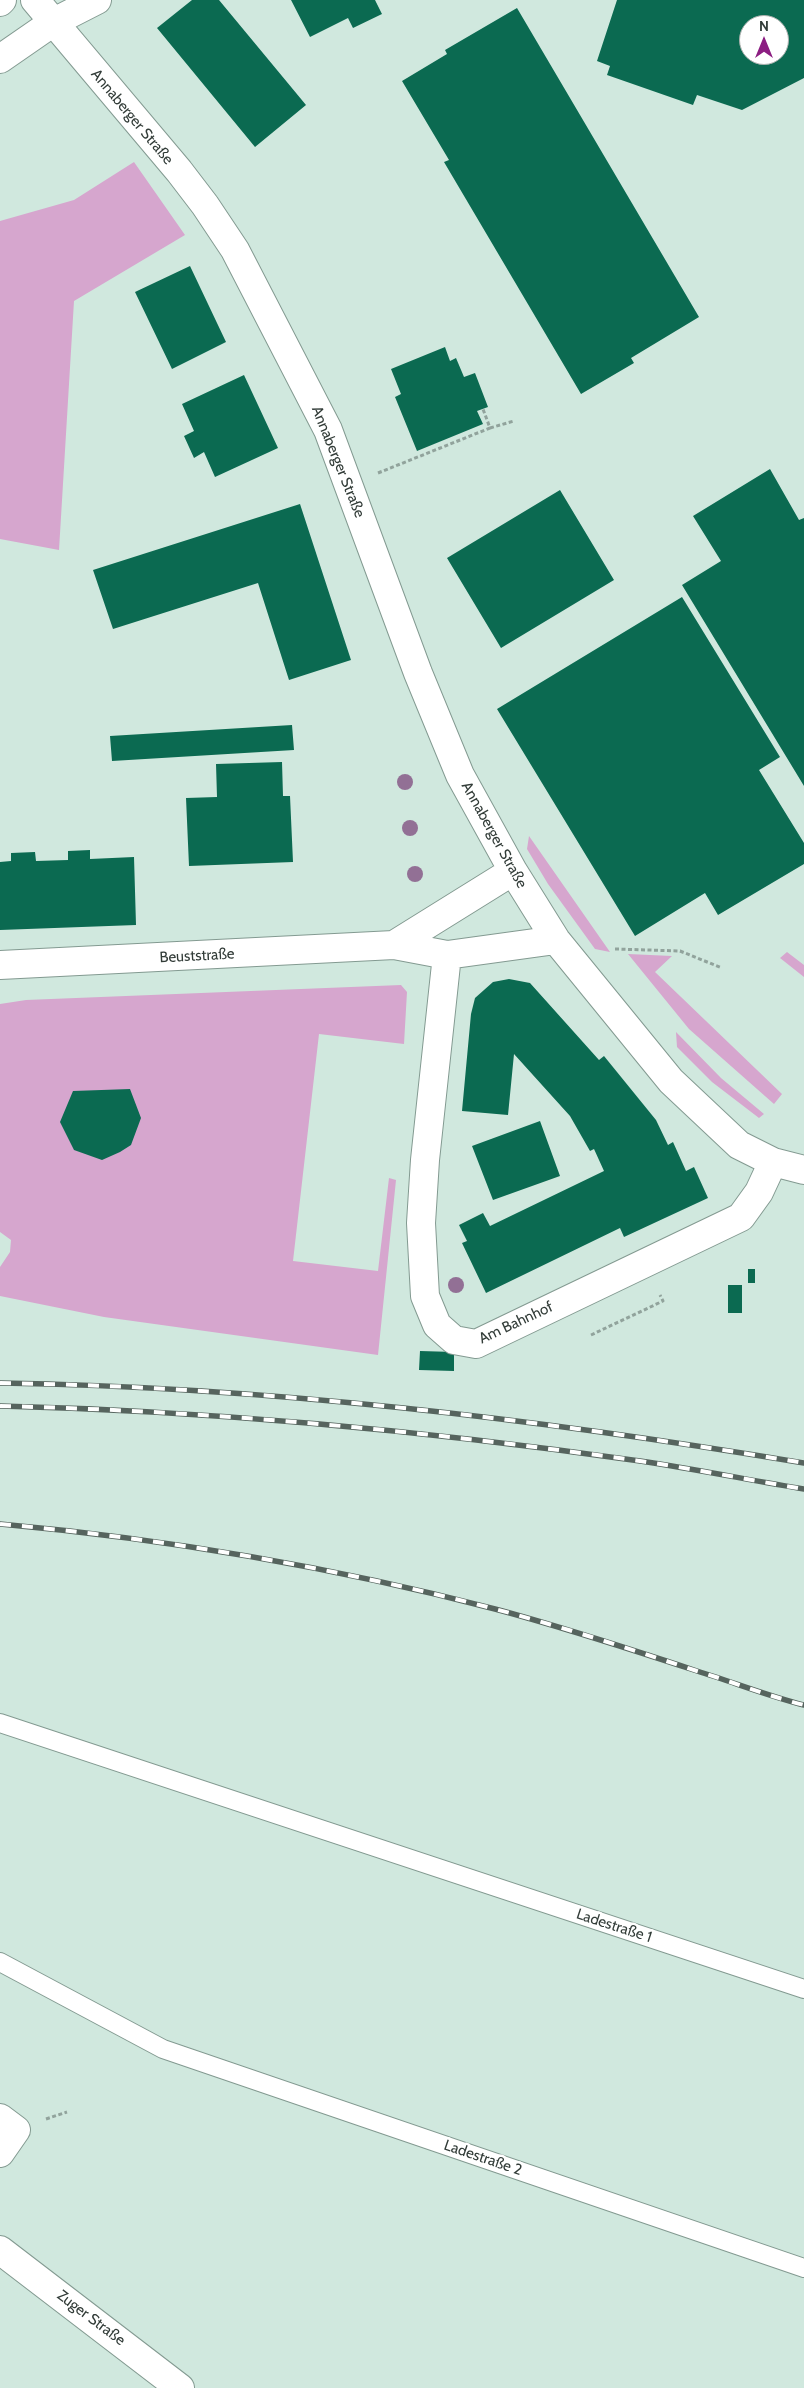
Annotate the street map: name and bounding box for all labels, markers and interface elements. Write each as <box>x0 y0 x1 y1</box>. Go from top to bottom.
north arrow <box>739 15 789 65</box>
text: N <box>759 17 769 35</box>
street label: Annaberger Straße <box>87 66 177 168</box>
street label: Annaberger Straße <box>307 404 369 520</box>
street label: Annaberger Straße <box>457 779 531 891</box>
street label: Beuststraße <box>159 945 235 967</box>
street label: Am Bahnhof <box>476 1298 556 1348</box>
street label: Ladestraße 1 <box>574 1905 654 1947</box>
street label: Ladestraße 2 <box>442 2136 524 2180</box>
street label: Zuger Straße <box>53 2287 129 2349</box>

